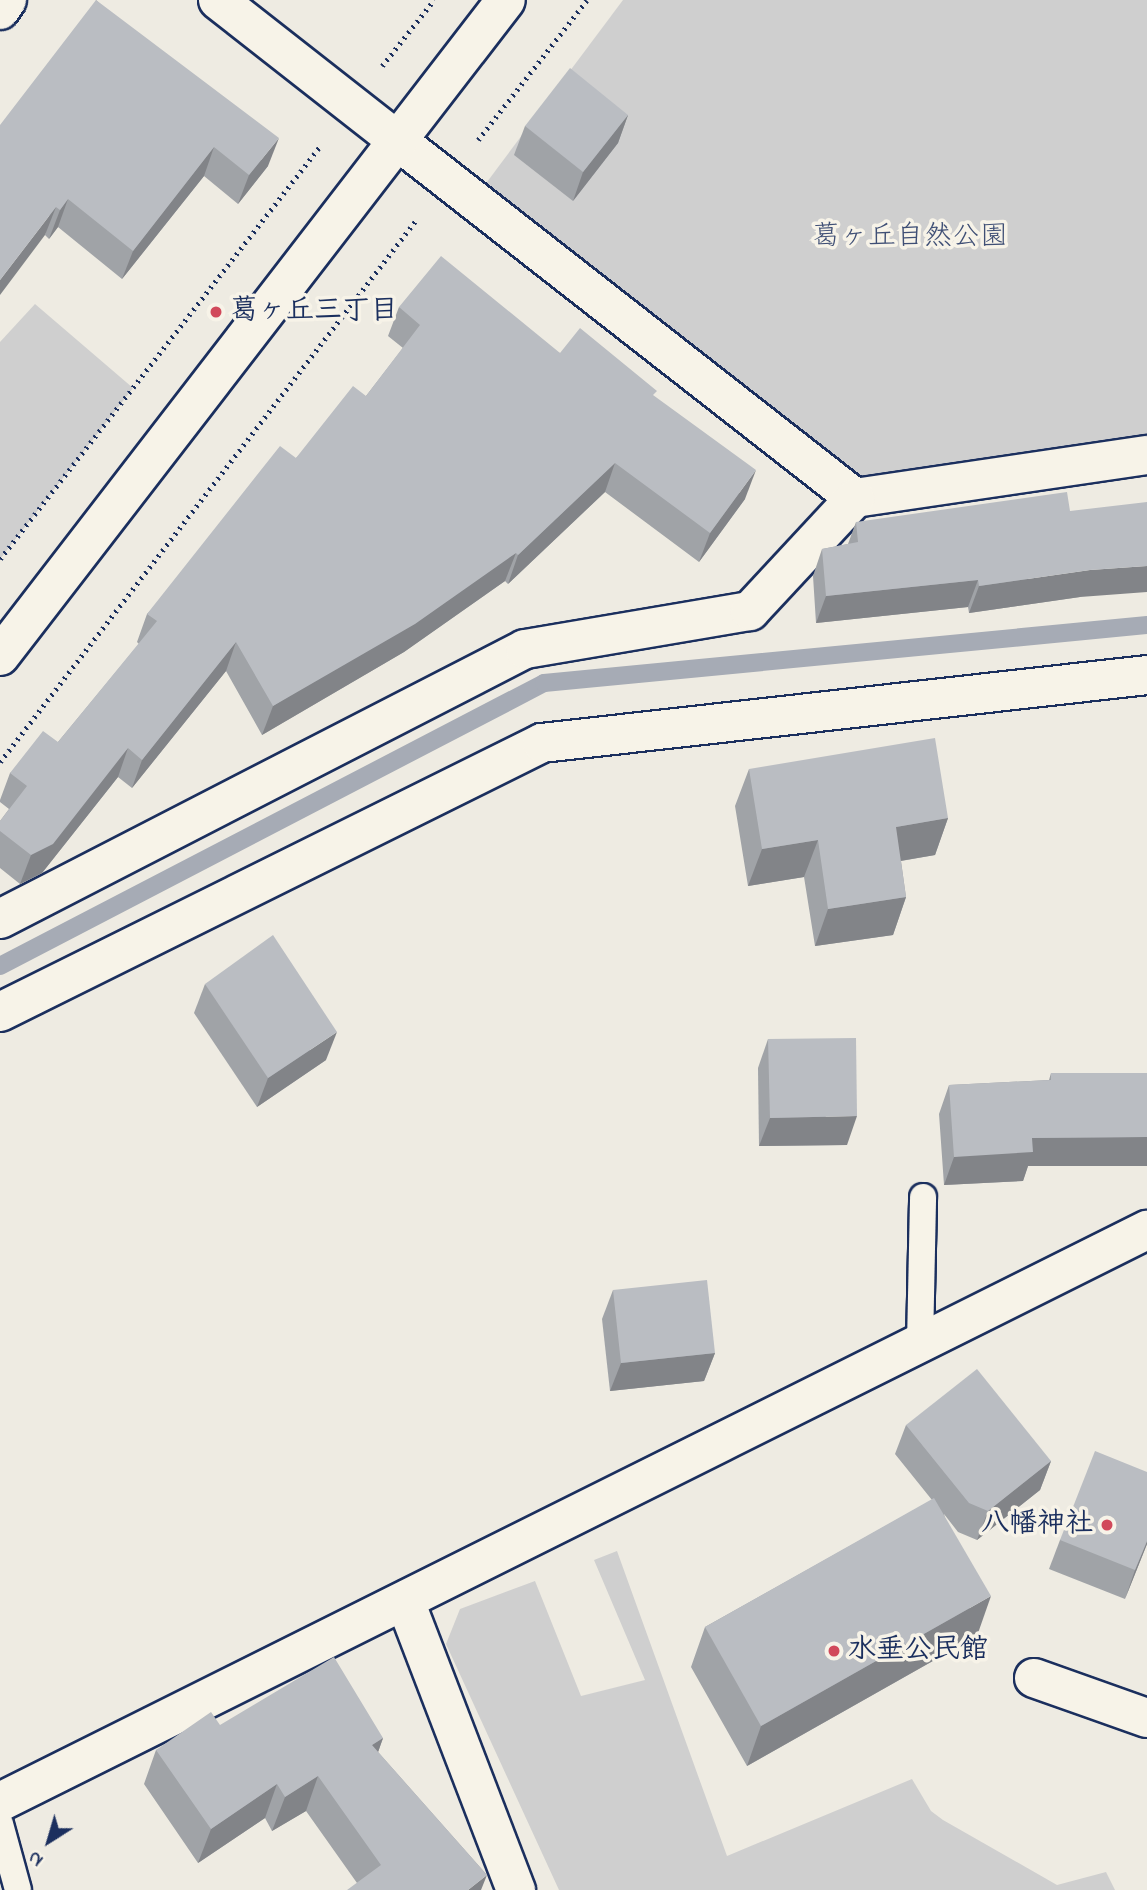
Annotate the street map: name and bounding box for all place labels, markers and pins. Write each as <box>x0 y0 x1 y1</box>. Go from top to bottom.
place label: 葛ヶ丘三丁目 <box>230 295 398 329</box>
marker: 葛ヶ丘三丁目 <box>208 304 224 320</box>
place label: 八幡神社 <box>981 1508 1093 1542</box>
marker: 八幡神社 <box>1099 1517 1115 1533</box>
place label: 水垂公民館 <box>848 1634 988 1668</box>
marker: 水垂公民館 <box>826 1643 842 1659</box>

